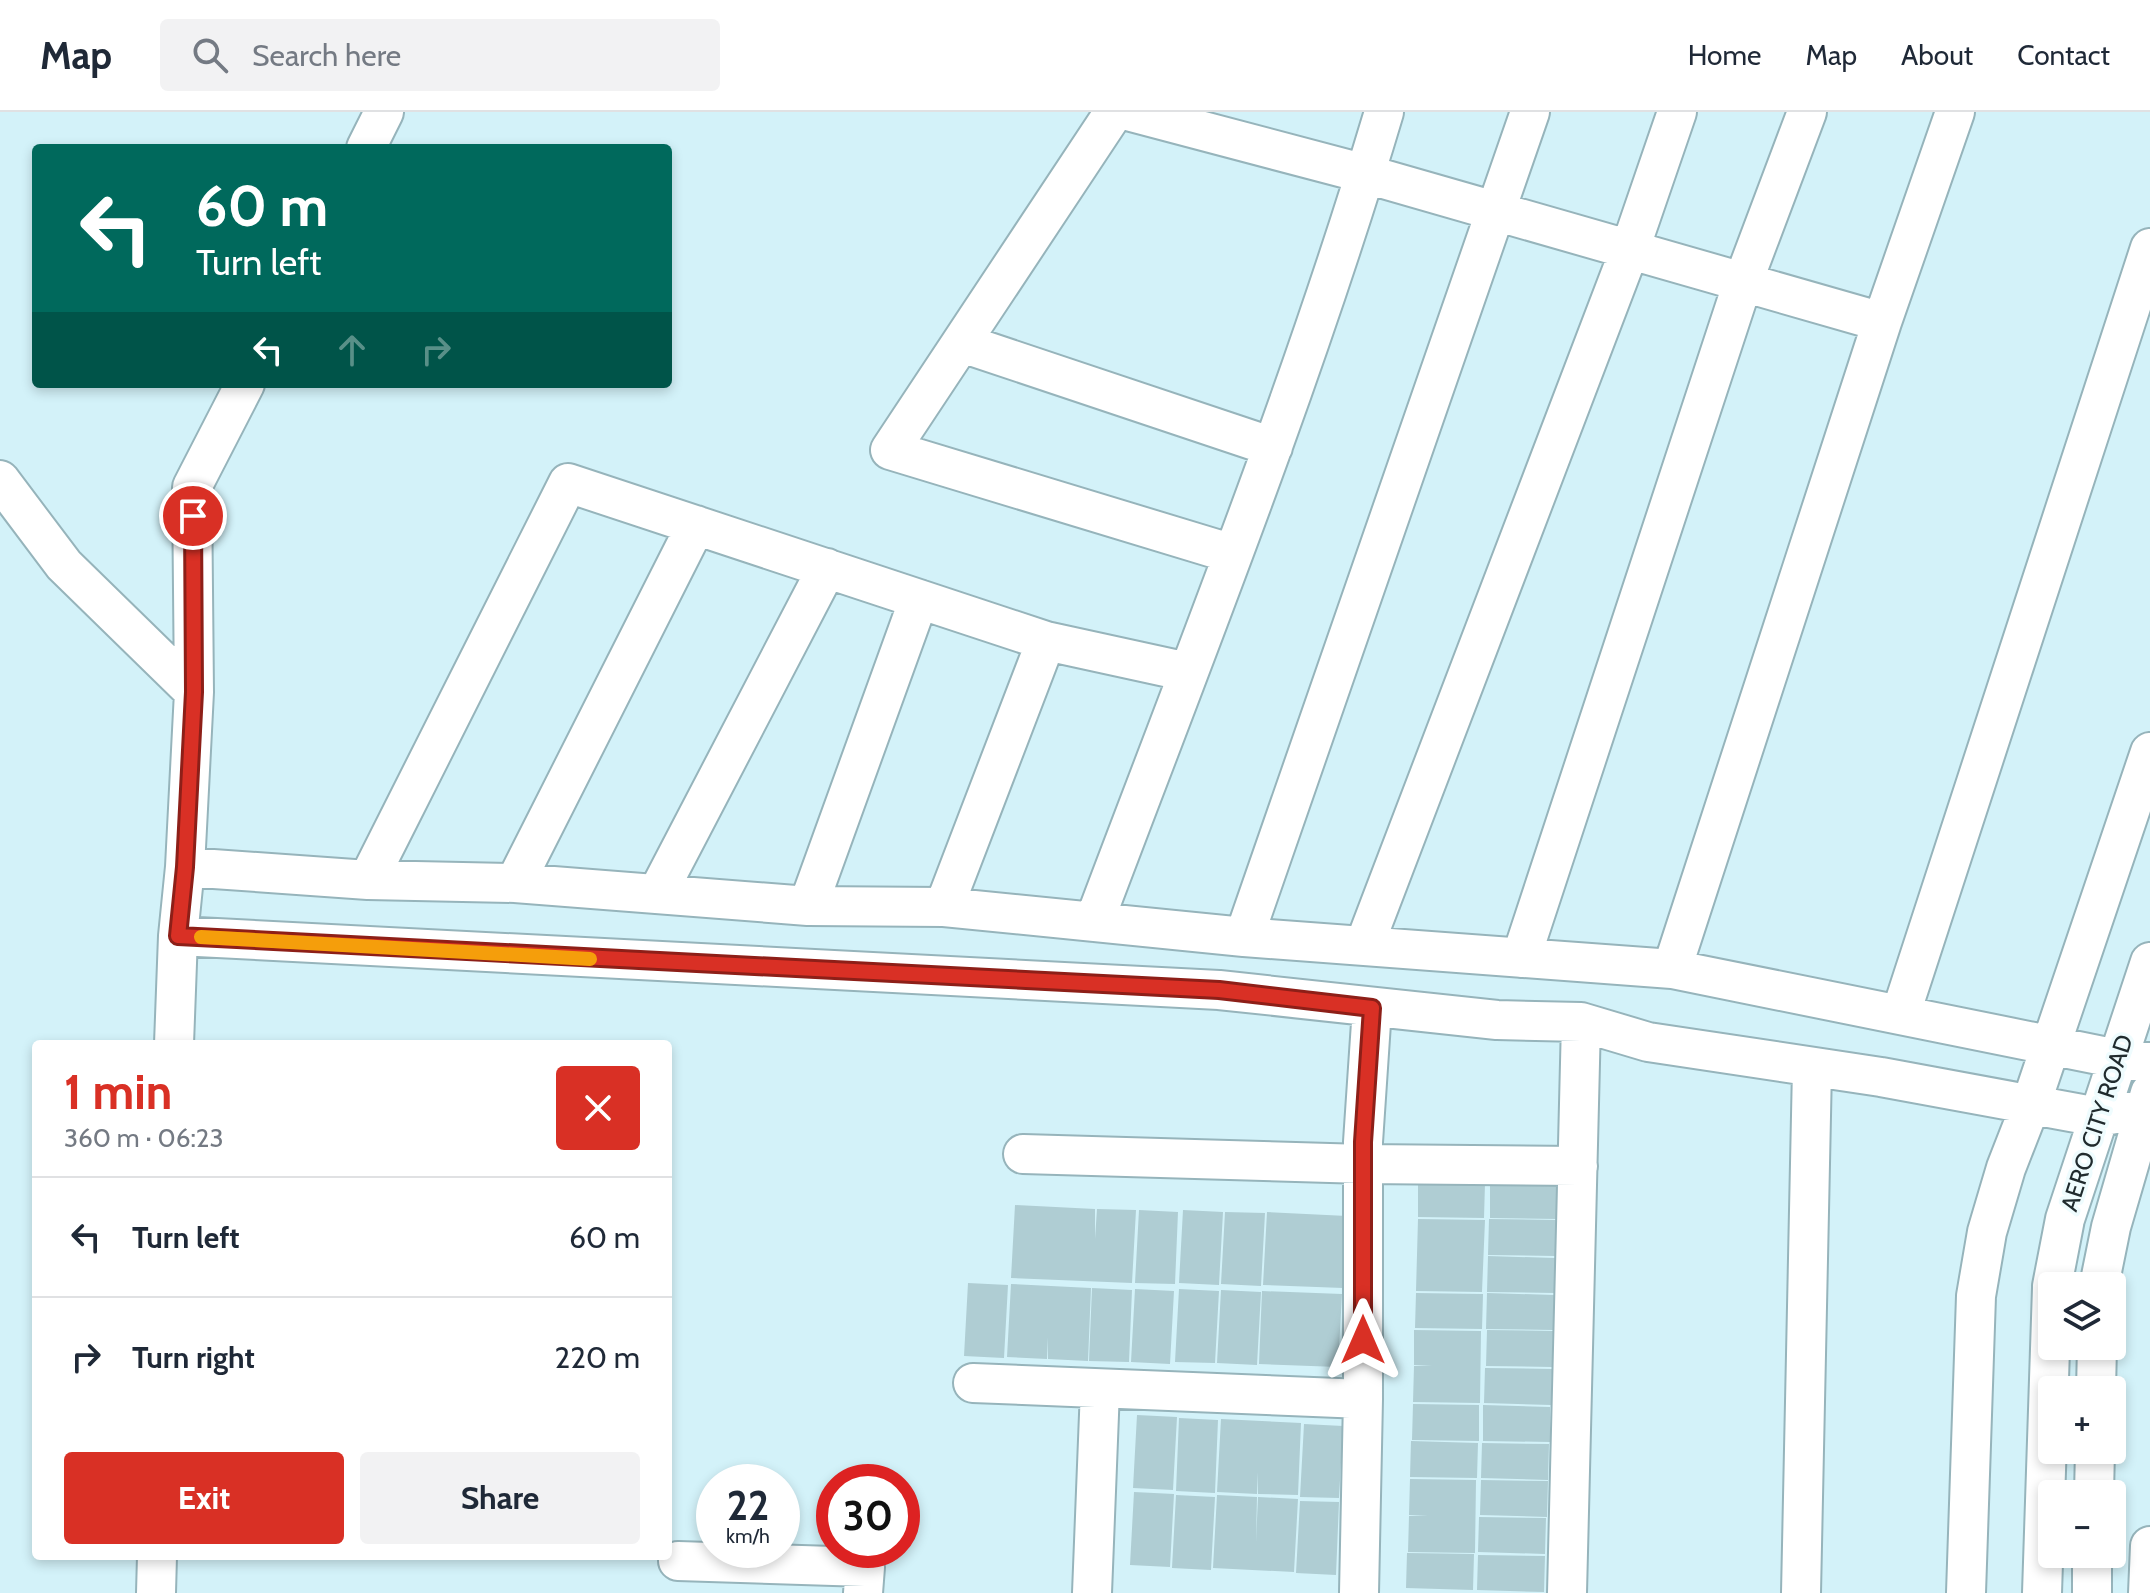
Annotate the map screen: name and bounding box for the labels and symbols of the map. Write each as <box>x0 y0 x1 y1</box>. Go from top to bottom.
pin <box>159 482 227 550</box>
street label: AERO CITY ROAD <box>2054 1031 2139 1215</box>
position arrow <box>1321 1298 1405 1382</box>
speed limit sign: 30 <box>816 1464 920 1568</box>

